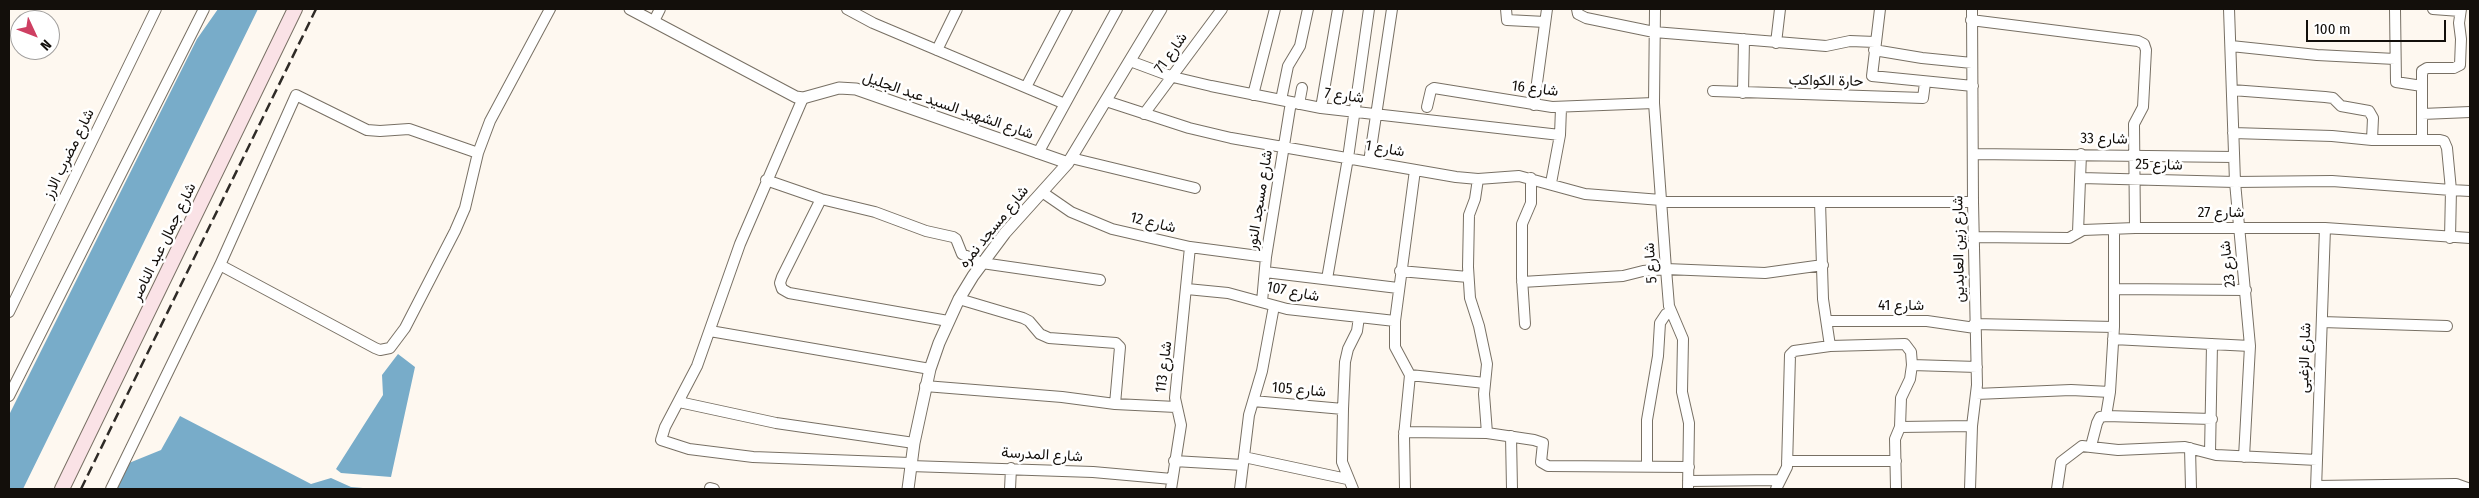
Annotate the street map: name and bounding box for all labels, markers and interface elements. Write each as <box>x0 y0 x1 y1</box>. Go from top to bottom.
north arrow <box>10 10 60 60</box>
scale bar <box>2309 10 2449 42</box>
text: 100 m <box>2314 20 2351 38</box>
street label: شارع 71 <box>1151 29 1191 77</box>
text: N <box>37 36 55 54</box>
street label: شارع الشهيد السيد عبد الجليل <box>860 68 1036 144</box>
street label: حارة الكواكب <box>1789 71 1863 91</box>
street label: شارع 16 <box>1511 77 1559 101</box>
street label: شارع 7 <box>1323 84 1365 108</box>
street label: شارع مضرب الارز <box>39 106 99 202</box>
street label: شارع 33 <box>2080 130 2128 148</box>
street label: شارع 1 <box>1364 137 1406 161</box>
street label: شارع مسجد النور <box>1243 149 1277 251</box>
street label: شارع 25 <box>2135 156 2183 174</box>
street label: شارع جمال عبد الناصر <box>128 180 200 304</box>
street label: شارع مسجد نمره <box>955 182 1033 272</box>
street label: شارع زين العابدين <box>1949 195 1969 303</box>
street label: شارع 27 <box>2198 204 2244 222</box>
street label: شارع 12 <box>1128 209 1178 237</box>
street label: شارع 23 <box>2216 240 2240 288</box>
street label: شارع 5 <box>1641 242 1661 284</box>
street label: شارع 107 <box>1265 278 1321 306</box>
street label: شارع 41 <box>1878 297 1924 315</box>
street label: شارع الزغبى <box>2295 323 2315 393</box>
street label: شارع 113 <box>1152 340 1176 394</box>
street label: شارع 105 <box>1271 379 1327 401</box>
street label: شارع المدرسة <box>1001 444 1083 466</box>

